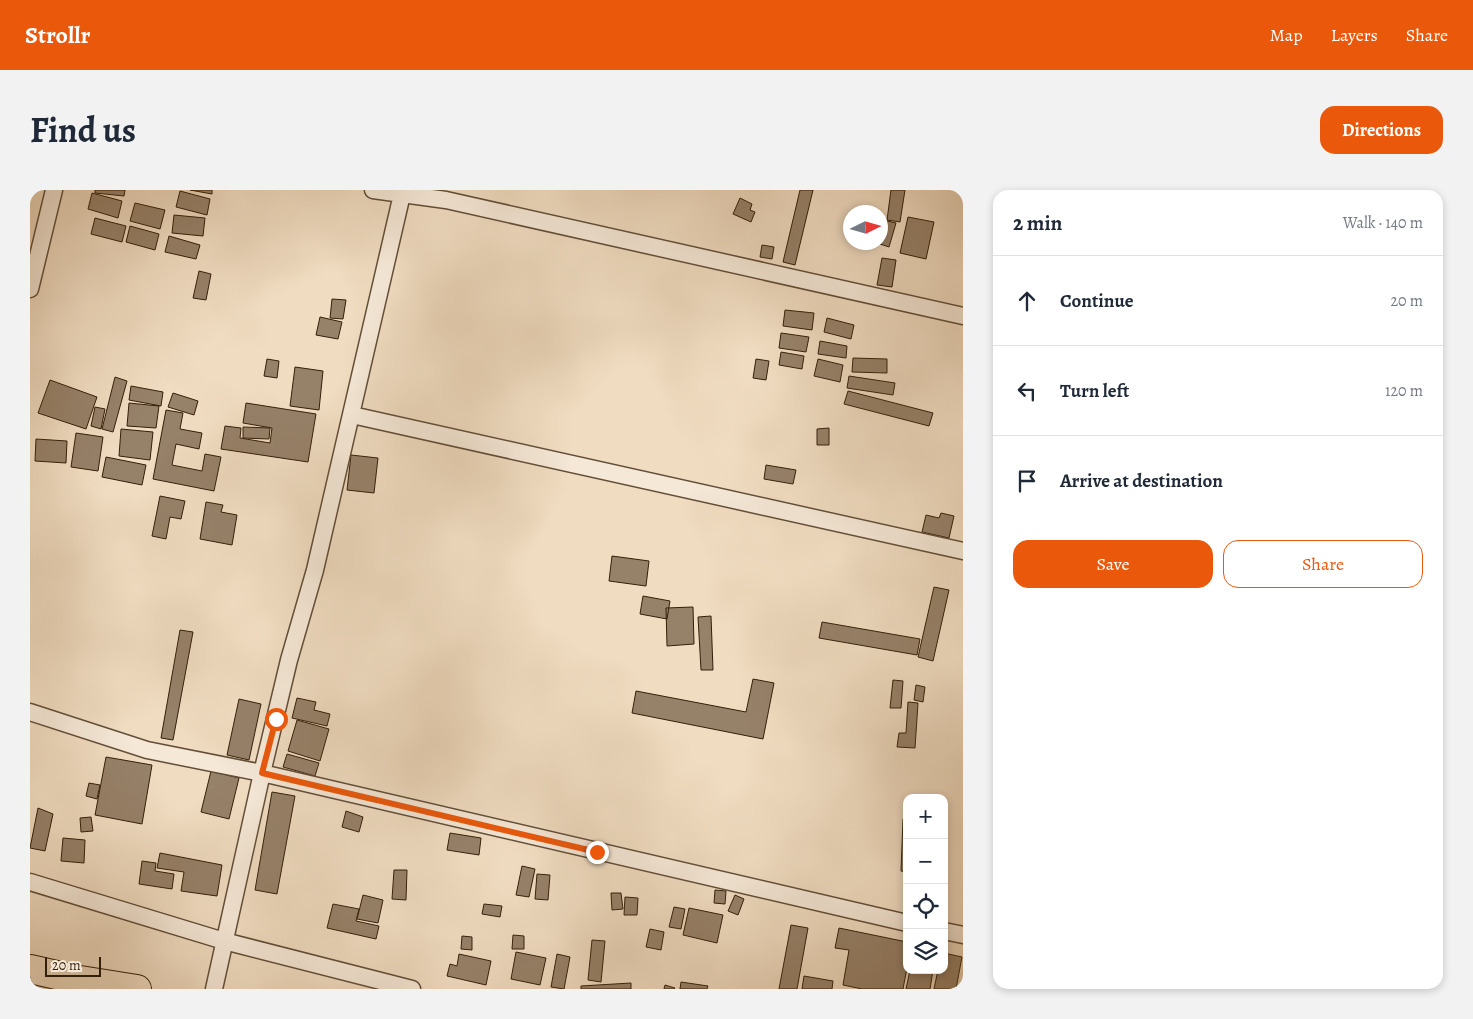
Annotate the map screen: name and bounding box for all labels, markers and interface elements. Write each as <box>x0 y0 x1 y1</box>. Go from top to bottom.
text: Strollr <box>25 19 90 51</box>
text: Map <box>1270 23 1303 47</box>
text: Layers <box>1331 23 1378 47</box>
text: Share <box>1406 23 1448 47</box>
text: Find us <box>30 106 136 154</box>
button: Directions <box>1320 106 1443 154</box>
north arrow <box>843 205 888 250</box>
text: 2 min <box>1013 209 1062 237</box>
text: Walk · 140 m <box>1343 212 1423 234</box>
icon: ahead <box>1013 287 1041 315</box>
text: Continue <box>1060 288 1134 314</box>
text: 20 m <box>1390 290 1423 312</box>
icon: left <box>1013 377 1041 405</box>
text: Turn left <box>1060 378 1129 404</box>
text: 120 m <box>1385 380 1423 402</box>
icon: arrive <box>1013 467 1041 495</box>
text: Arrive at destination <box>1060 468 1223 494</box>
button: Save <box>1013 540 1213 588</box>
button: Share <box>1223 540 1423 588</box>
route start <box>265 708 288 731</box>
map controls <box>903 794 948 974</box>
button: + <box>903 794 948 839</box>
button: − <box>903 839 948 884</box>
route end <box>586 841 609 864</box>
button: locate <box>903 884 948 929</box>
button: layers <box>903 929 948 974</box>
scale bar <box>45 954 101 977</box>
text: 20 m <box>52 956 81 975</box>

